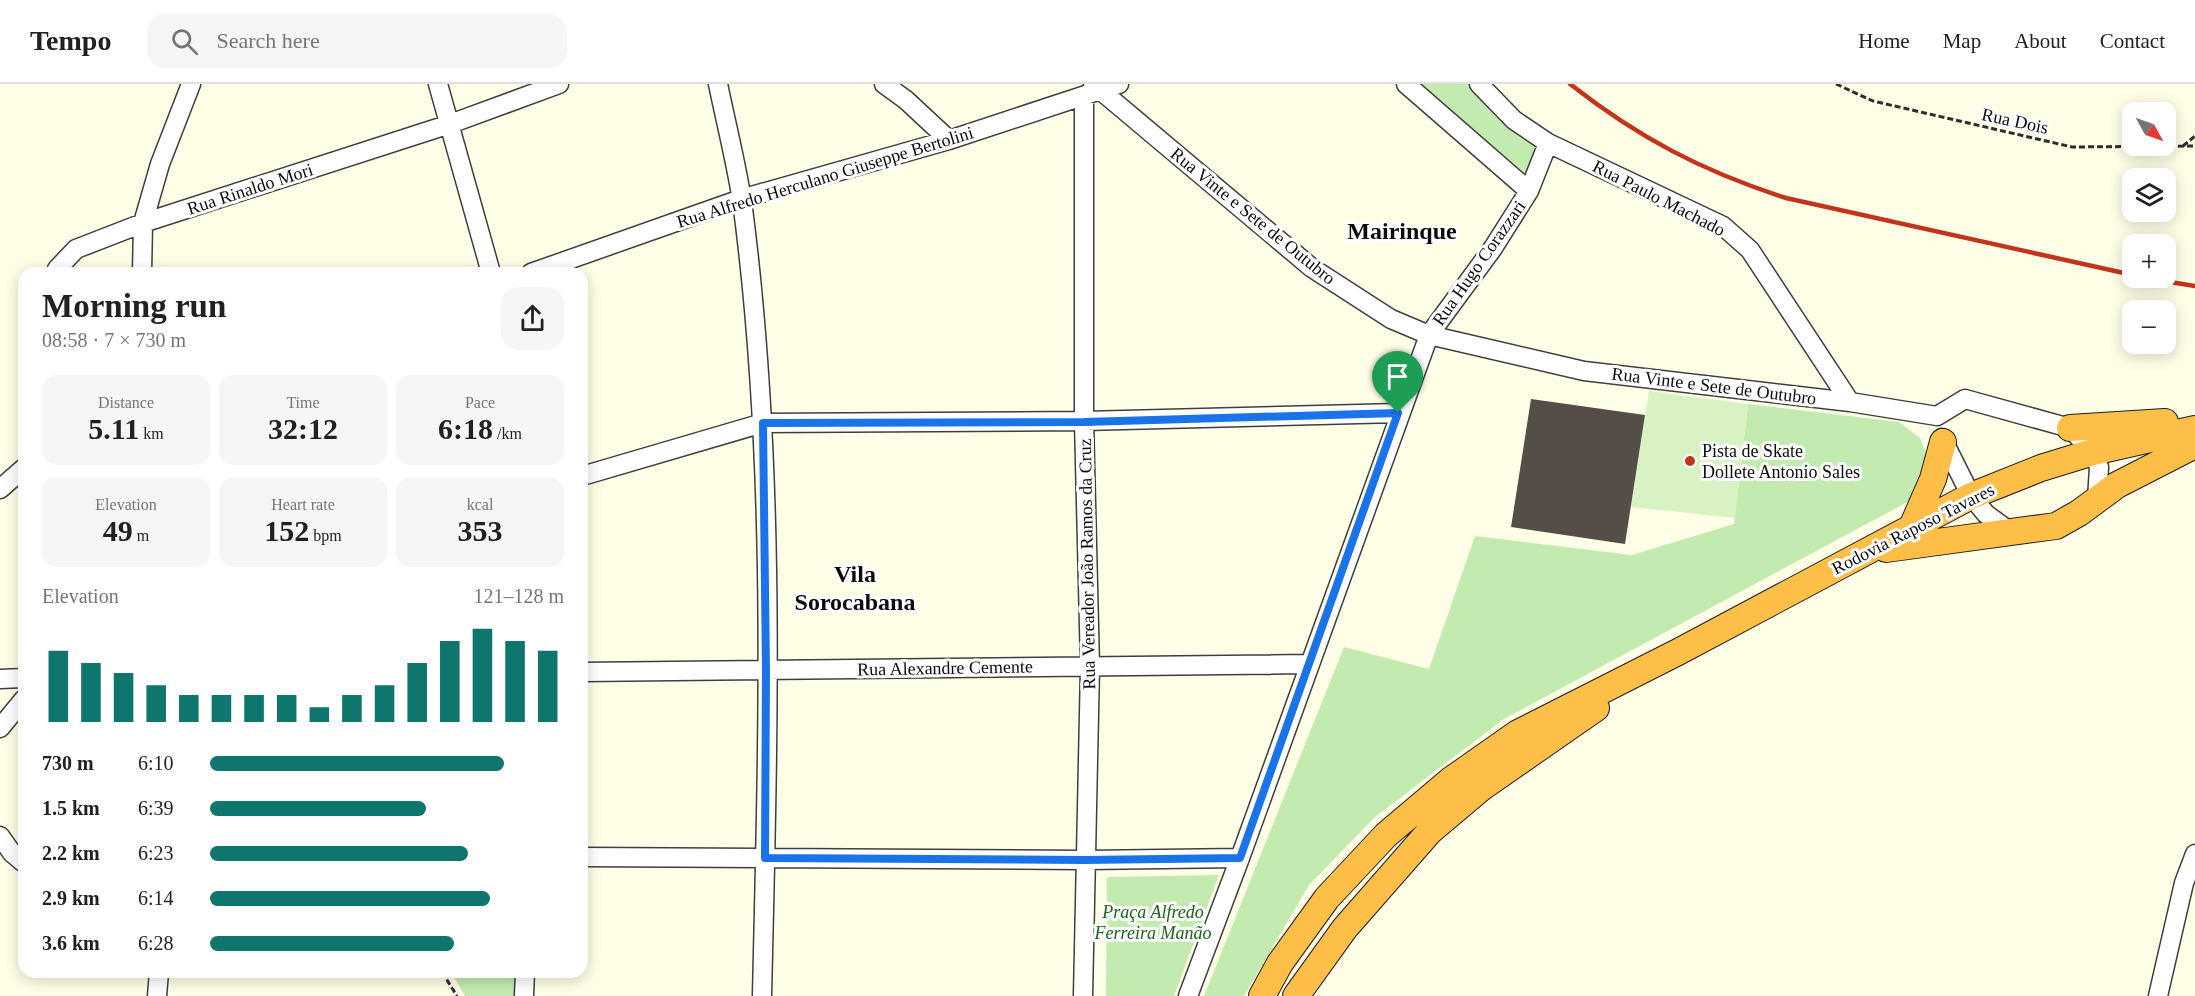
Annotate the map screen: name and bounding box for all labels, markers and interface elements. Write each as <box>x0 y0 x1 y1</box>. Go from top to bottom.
search box <box>147 14 567 68</box>
text: Tempo <box>30 25 111 56</box>
icon: search <box>168 25 201 58</box>
text: Search here <box>216 28 320 53</box>
text: Home <box>1858 29 1910 53</box>
text: Map <box>1943 29 1981 53</box>
text: About <box>2014 29 2067 53</box>
text: Contact <box>2100 29 2165 53</box>
north arrow <box>2122 102 2176 156</box>
map controls <box>2122 102 2176 354</box>
street label: Rua Dois <box>1980 104 2050 138</box>
street label: Rua Alfredo Herculano Giuseppe Bertolini <box>674 122 976 232</box>
street label: Rua Vinte e Sete de Outubro <box>1167 143 1339 289</box>
street label: Rua Paulo Machado <box>1589 156 1729 240</box>
street label: Rua Rinaldo Mori <box>185 159 315 219</box>
button: layers <box>2122 168 2176 222</box>
street label: Rua Hugo Corazzari <box>1428 197 1530 329</box>
district label: Mairinque <box>1347 218 1457 244</box>
button: + <box>2122 234 2176 288</box>
button: share <box>501 287 564 350</box>
text: Morning run <box>42 288 226 324</box>
button: − <box>2122 300 2176 354</box>
text: 08:58 · 7 × 730 m <box>42 329 186 351</box>
pin <box>1372 351 1423 413</box>
icon: arrive <box>1381 360 1414 393</box>
street label: Rua Vinte e Sete de Outubro <box>1611 364 1817 408</box>
text: Distance <box>98 394 154 411</box>
text: Time <box>286 394 320 411</box>
text: Pace <box>465 394 495 411</box>
text: 5.11 <box>88 412 139 445</box>
text: 32:12 <box>268 412 338 445</box>
text: 6:18 <box>438 412 493 445</box>
text: km <box>139 425 164 442</box>
text: /km <box>493 425 522 442</box>
street label: Rua Vereador João Ramos da Cruz <box>1075 438 1099 690</box>
place label: Pista de Skate Dollete Antonio Sales <box>1702 441 1860 482</box>
marker: Pista de Skate Dollete Antonio Sales <box>1683 454 1697 468</box>
street label: Rodovia Raposo Tavares <box>1829 479 1997 579</box>
text: Elevation <box>95 496 157 513</box>
text: Heart rate <box>271 496 335 513</box>
text: kcal <box>467 496 493 513</box>
text: 49 <box>103 514 133 547</box>
text: 152 <box>264 514 309 547</box>
text: 353 <box>458 514 503 547</box>
text: m <box>133 527 149 544</box>
text: bpm <box>309 527 342 544</box>
district label: Vila Sorocabana <box>795 561 915 615</box>
text: Elevation <box>42 585 119 607</box>
text: 121–128 m <box>473 585 564 607</box>
street label: Rua Alexandre Cemente <box>857 656 1033 680</box>
text: 730 m <box>42 752 94 774</box>
text: 6:10 <box>138 752 174 774</box>
text: 1.5 km <box>42 797 100 819</box>
text: 6:39 <box>138 797 174 819</box>
text: 2.2 km <box>42 842 100 864</box>
text: 6:23 <box>138 842 174 864</box>
text: 2.9 km <box>42 887 100 909</box>
text: 6:14 <box>138 887 174 909</box>
park label: Praça Alfredo Ferreira Manão <box>1094 902 1211 943</box>
text: 3.6 km <box>42 932 100 954</box>
text: 6:28 <box>138 932 174 954</box>

